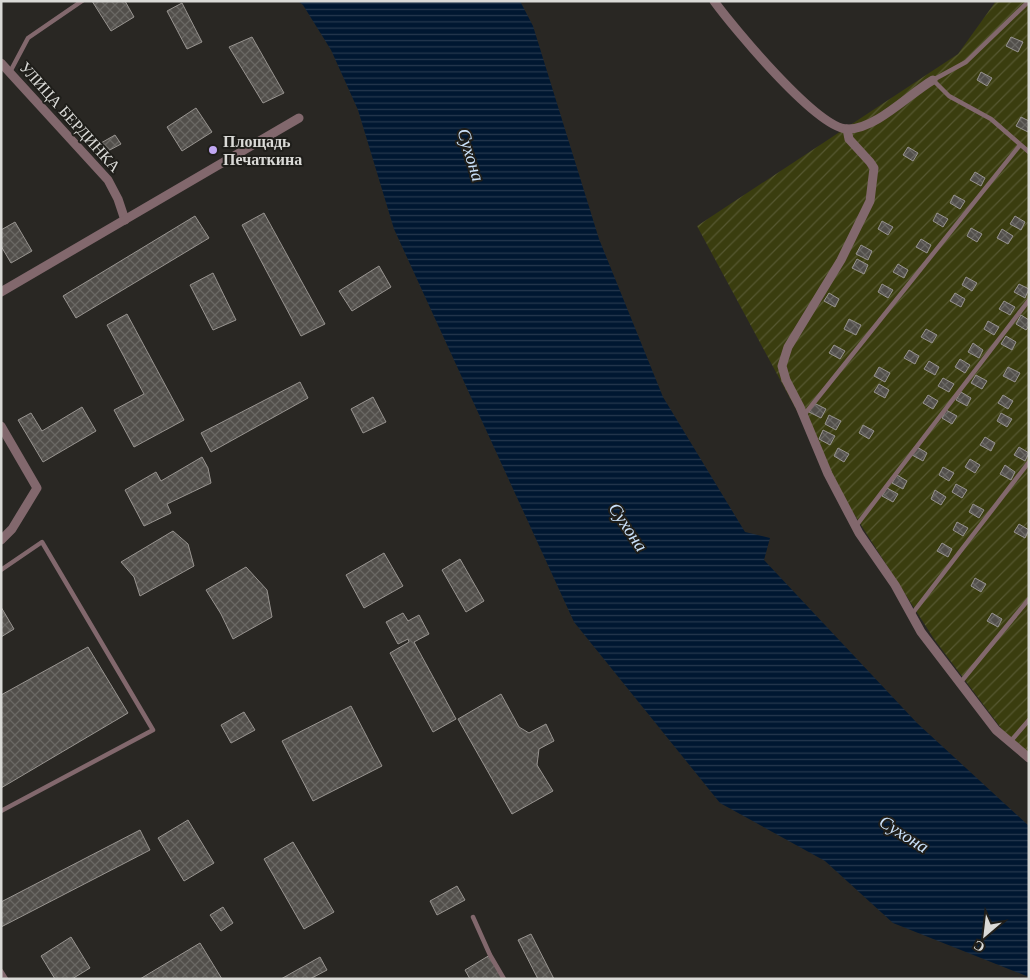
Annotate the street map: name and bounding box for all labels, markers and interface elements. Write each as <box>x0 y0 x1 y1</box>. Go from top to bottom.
street label: УЛИЦА БЕРДИНКА <box>15 59 124 176</box>
water label: Сухона <box>454 126 488 184</box>
place label: Площадь Печаткина <box>223 133 302 168</box>
marker: Площадь Печаткина <box>207 144 219 156</box>
water label: Сухона <box>605 499 651 555</box>
water label: Сухона <box>876 811 932 857</box>
north arrow <box>960 910 1010 960</box>
text: С <box>971 937 987 955</box>

